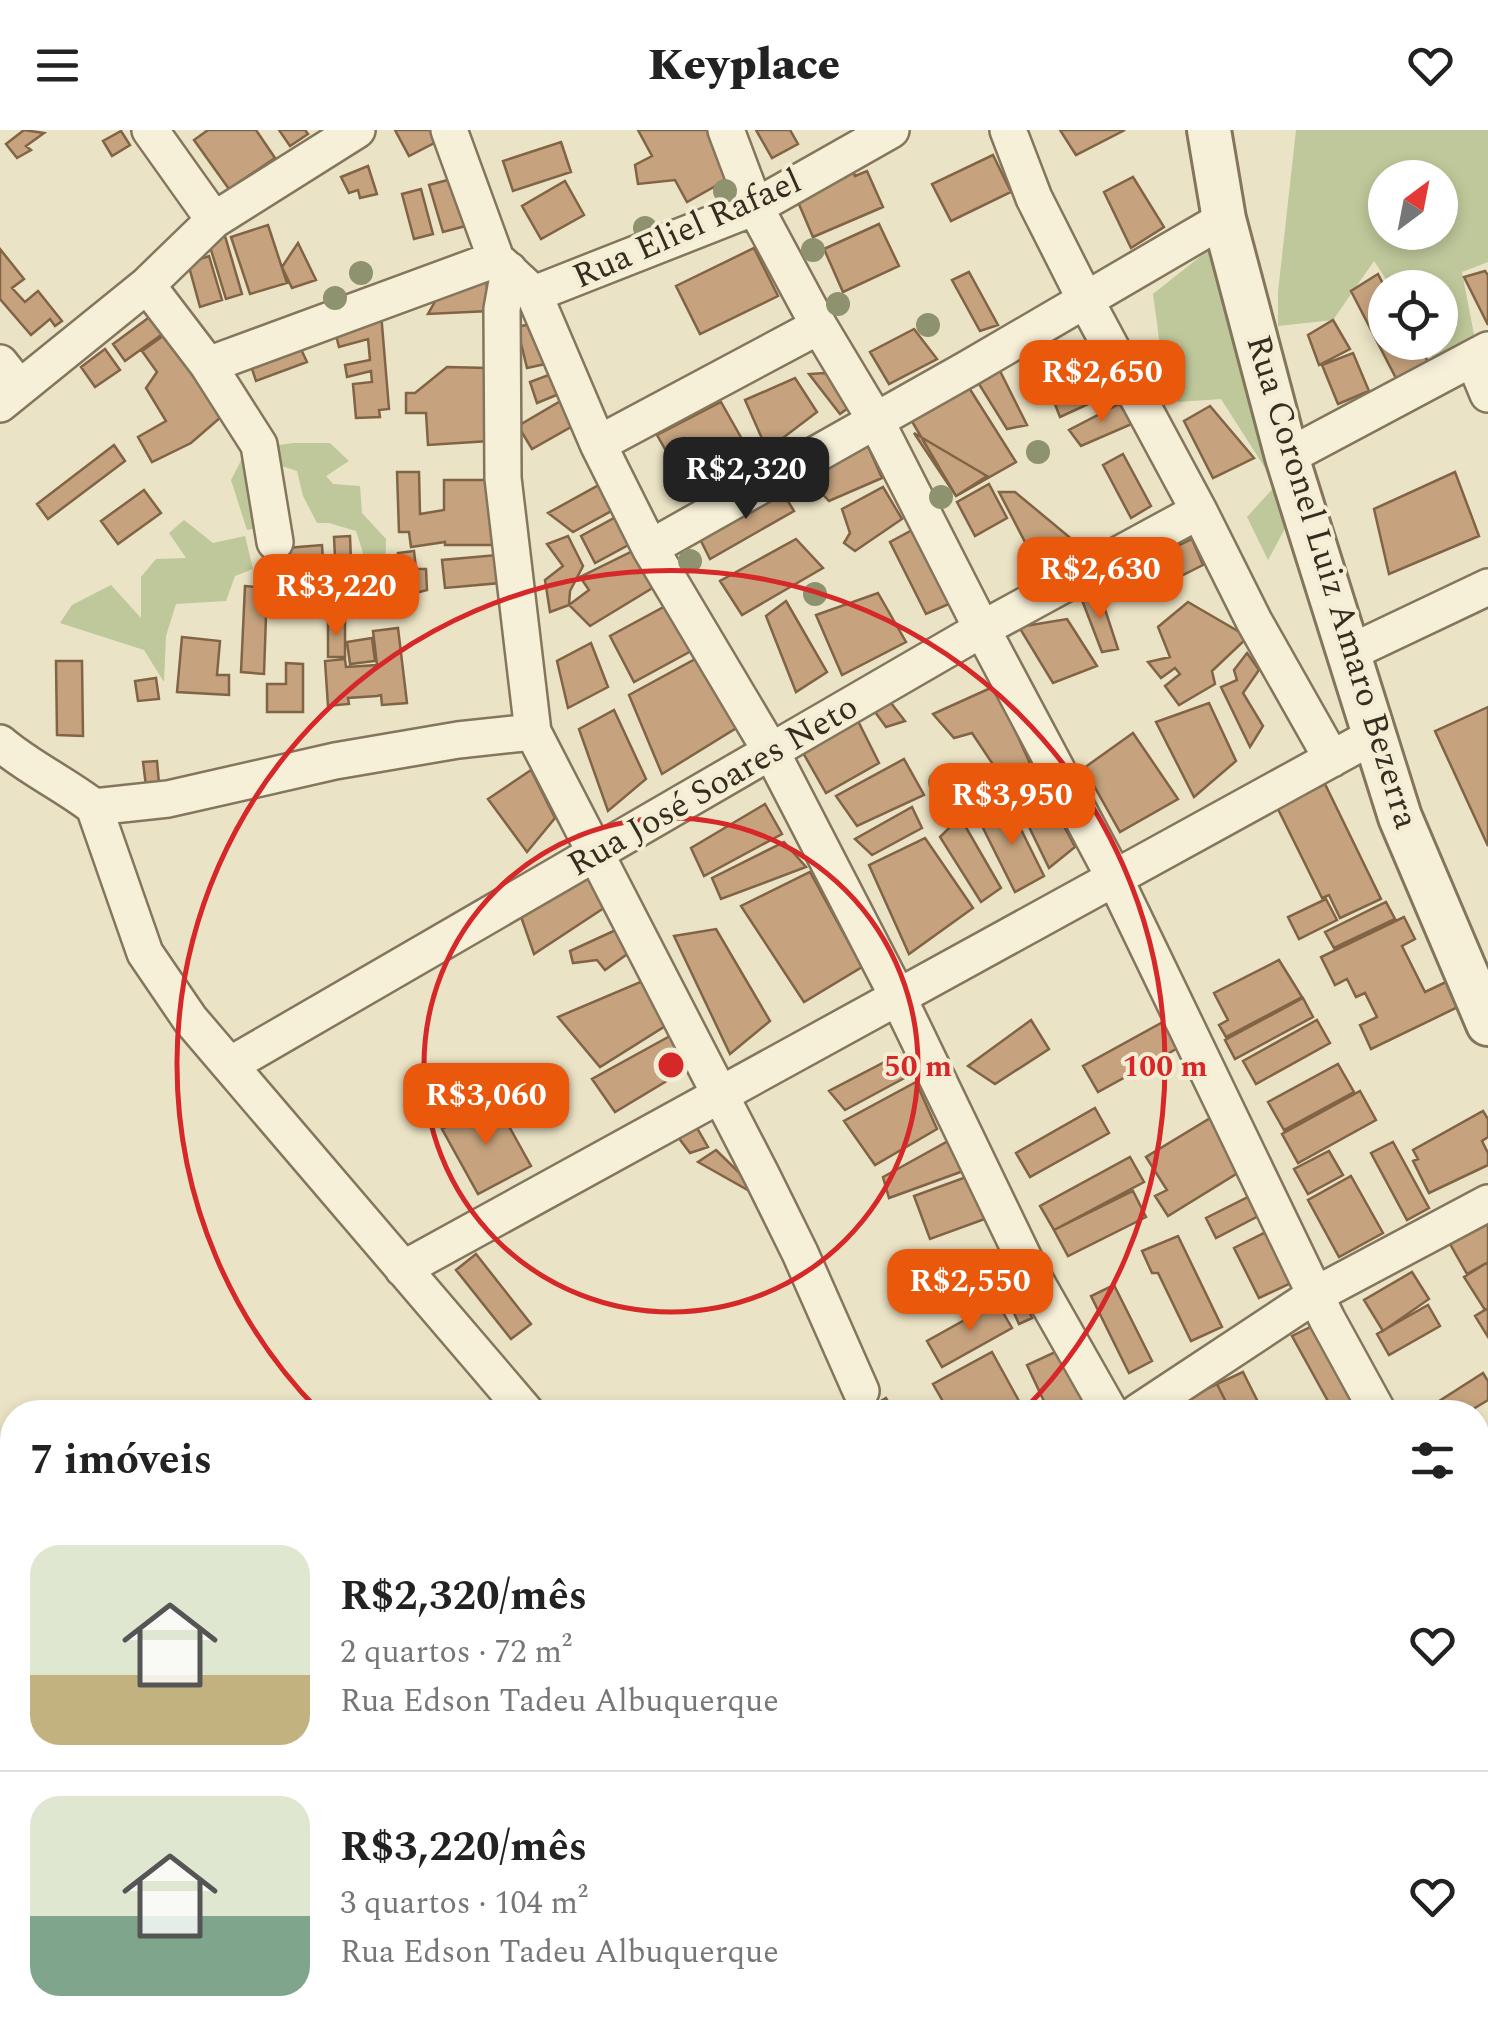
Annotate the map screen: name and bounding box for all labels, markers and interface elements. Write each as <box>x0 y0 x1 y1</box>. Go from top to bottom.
text: Keyplace <box>648 31 840 100</box>
icon: menu <box>30 38 85 93</box>
icon: heart <box>1403 38 1458 93</box>
street label: Rua Eliel Rafael <box>564 155 810 303</box>
north arrow <box>1368 160 1458 250</box>
map controls <box>1368 160 1458 360</box>
button: locate <box>1368 270 1458 360</box>
street label: Rua Coronel Luiz Amaro Bezerra <box>1231 328 1433 836</box>
pin: R$2,650 <box>1010 340 1194 425</box>
text: R$2,650 <box>1041 348 1163 397</box>
pin: R$2,320 <box>654 437 838 522</box>
text: R$2,320 <box>685 445 807 494</box>
pin: R$2,630 <box>1008 537 1192 622</box>
text: R$2,630 <box>1039 545 1161 594</box>
pin: R$3,220 <box>244 554 428 639</box>
text: R$3,220 <box>275 562 397 611</box>
street label: Rua José Soares Neto <box>558 681 868 891</box>
pin: R$3,950 <box>920 763 1104 848</box>
text: R$3,950 <box>951 771 1073 820</box>
text: 50 m <box>884 1044 952 1090</box>
text: 100 m <box>1122 1044 1208 1090</box>
centre of rings <box>653 1047 689 1083</box>
pin: R$3,060 <box>394 1063 578 1148</box>
text: R$3,060 <box>425 1071 547 1120</box>
pin: R$2,550 <box>878 1249 1062 1334</box>
text: R$2,550 <box>909 1257 1031 1306</box>
text: 7 imóveis <box>30 1429 212 1492</box>
icon: filters <box>1405 1433 1460 1488</box>
text: R$2,320/mês <box>340 1565 587 1628</box>
icon: home <box>110 1585 230 1705</box>
icon: heart <box>1405 1618 1460 1673</box>
text: 2 quartos · 72 m² <box>340 1628 572 1677</box>
text: Rua Edson Tadeu Albuquerque <box>340 1677 779 1726</box>
text: R$3,220/mês <box>340 1816 587 1879</box>
icon: home <box>110 1836 230 1956</box>
icon: heart <box>1405 1869 1460 1924</box>
text: 3 quartos · 104 m² <box>340 1879 588 1928</box>
text: Rua Edson Tadeu Albuquerque <box>340 1928 779 1977</box>

